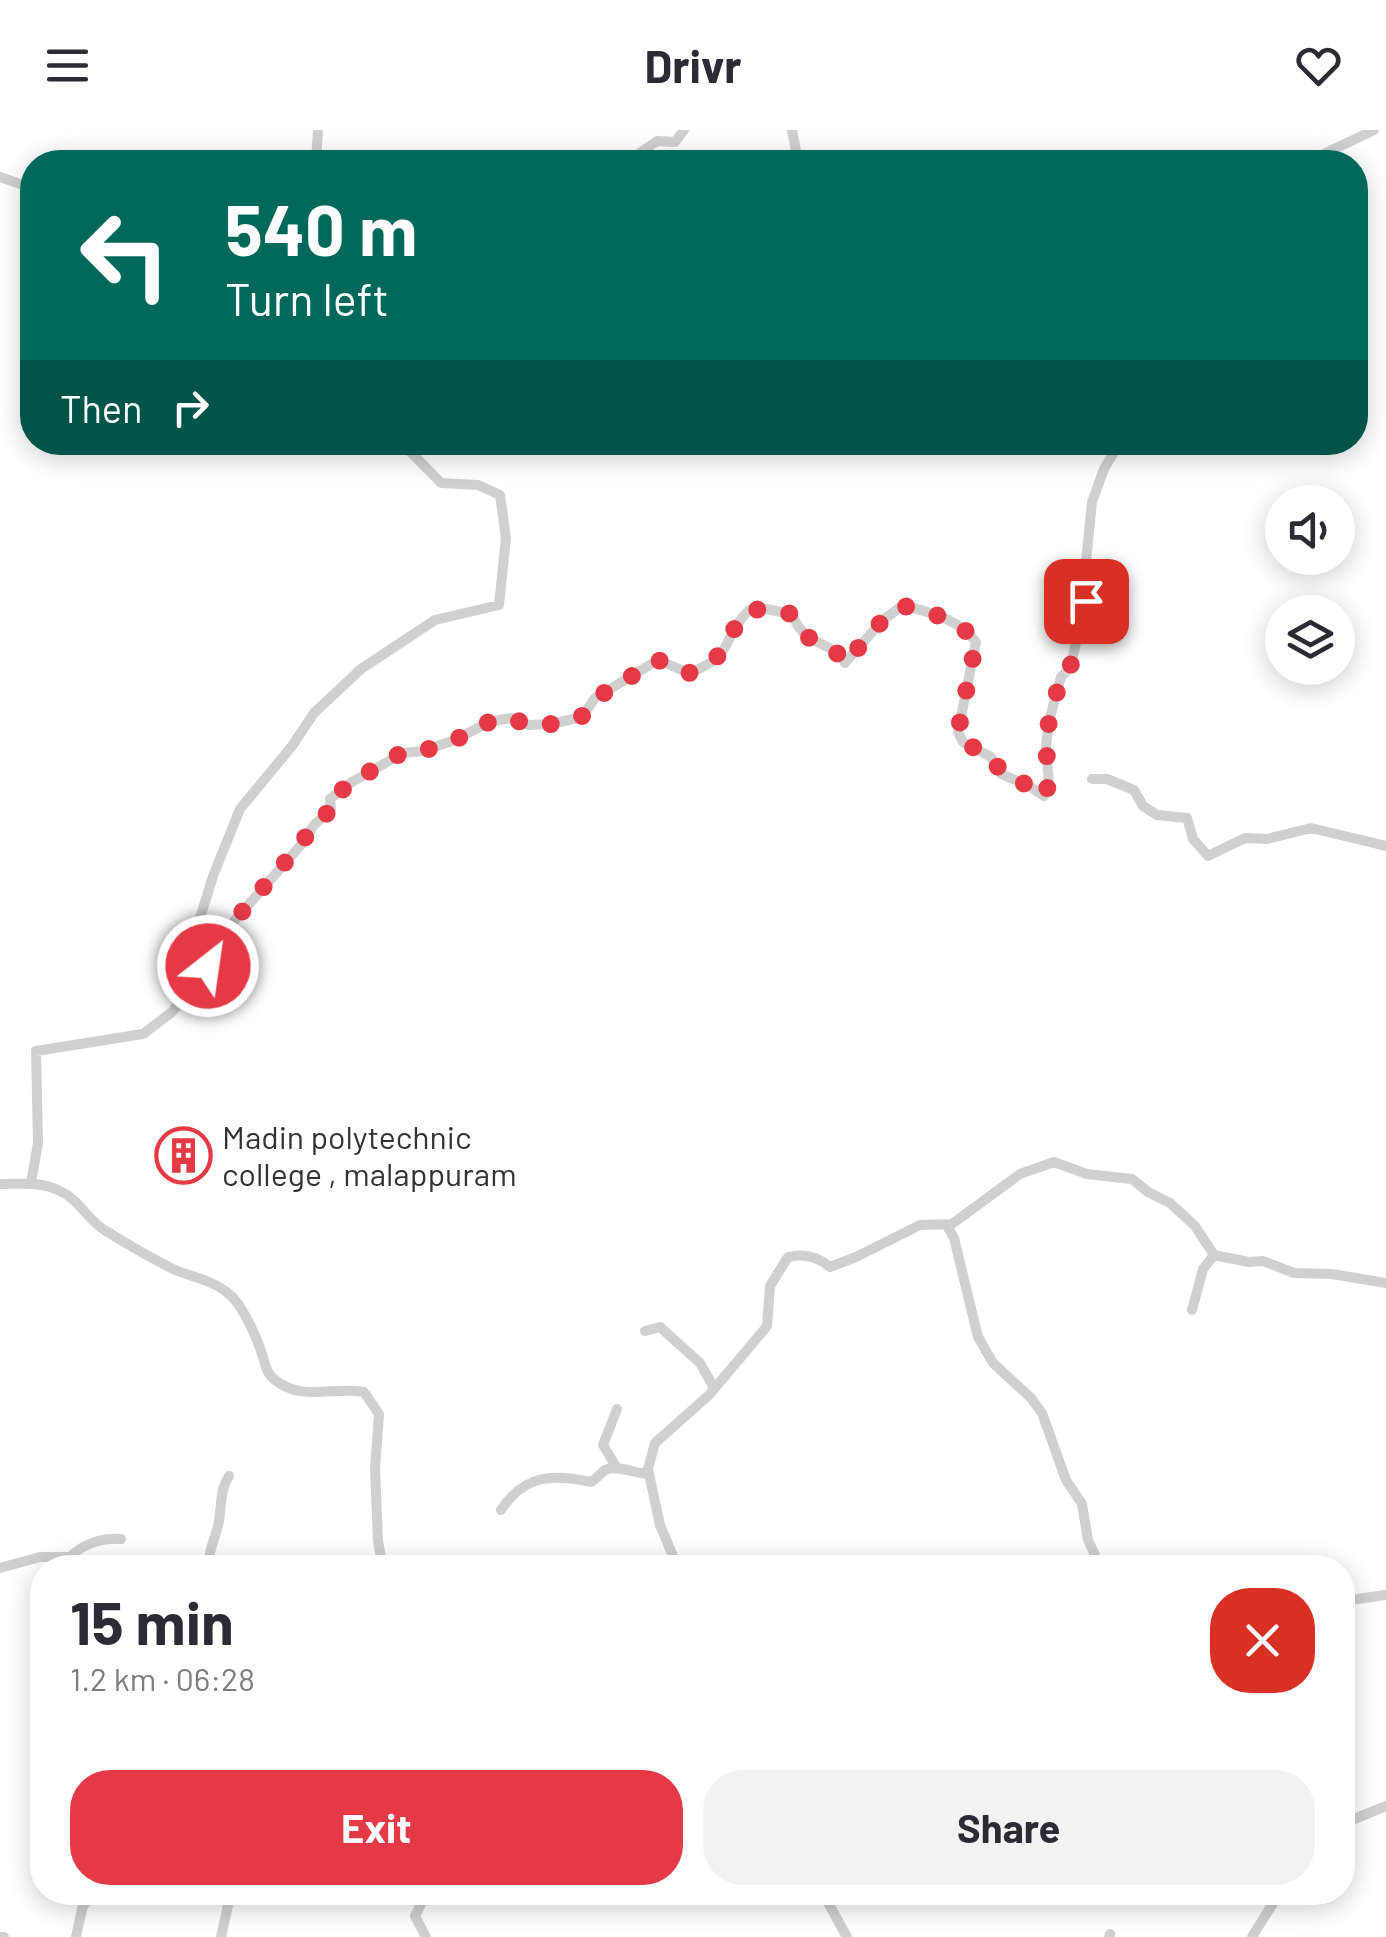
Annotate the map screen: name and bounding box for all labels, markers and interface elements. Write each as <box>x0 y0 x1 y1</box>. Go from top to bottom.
icon: menu <box>40 38 95 93</box>
text: Drivr <box>644 38 742 92</box>
icon: heart <box>1291 38 1346 93</box>
text: 540 m <box>225 186 417 270</box>
icon: left <box>60 190 190 320</box>
text: Turn left <box>225 271 389 325</box>
icon: right <box>163 380 218 435</box>
text: Then <box>60 385 143 431</box>
map controls <box>1265 485 1355 685</box>
button: sound <box>1265 485 1355 575</box>
pin <box>1044 559 1129 644</box>
icon: arrive <box>1059 574 1114 629</box>
button: layers <box>1265 595 1355 685</box>
position arrow <box>156 914 260 1018</box>
place label: Madin polytechnic college , malappuram <box>222 1117 517 1192</box>
building icon: Madin polytechnic college , malappuram <box>153 1126 213 1186</box>
text: 15 min <box>70 1585 234 1657</box>
button: close <box>1210 1588 1315 1693</box>
text: 1.2 km · 06:28 <box>70 1659 255 1697</box>
button: Exit <box>70 1770 683 1885</box>
button: Share <box>703 1770 1315 1885</box>

